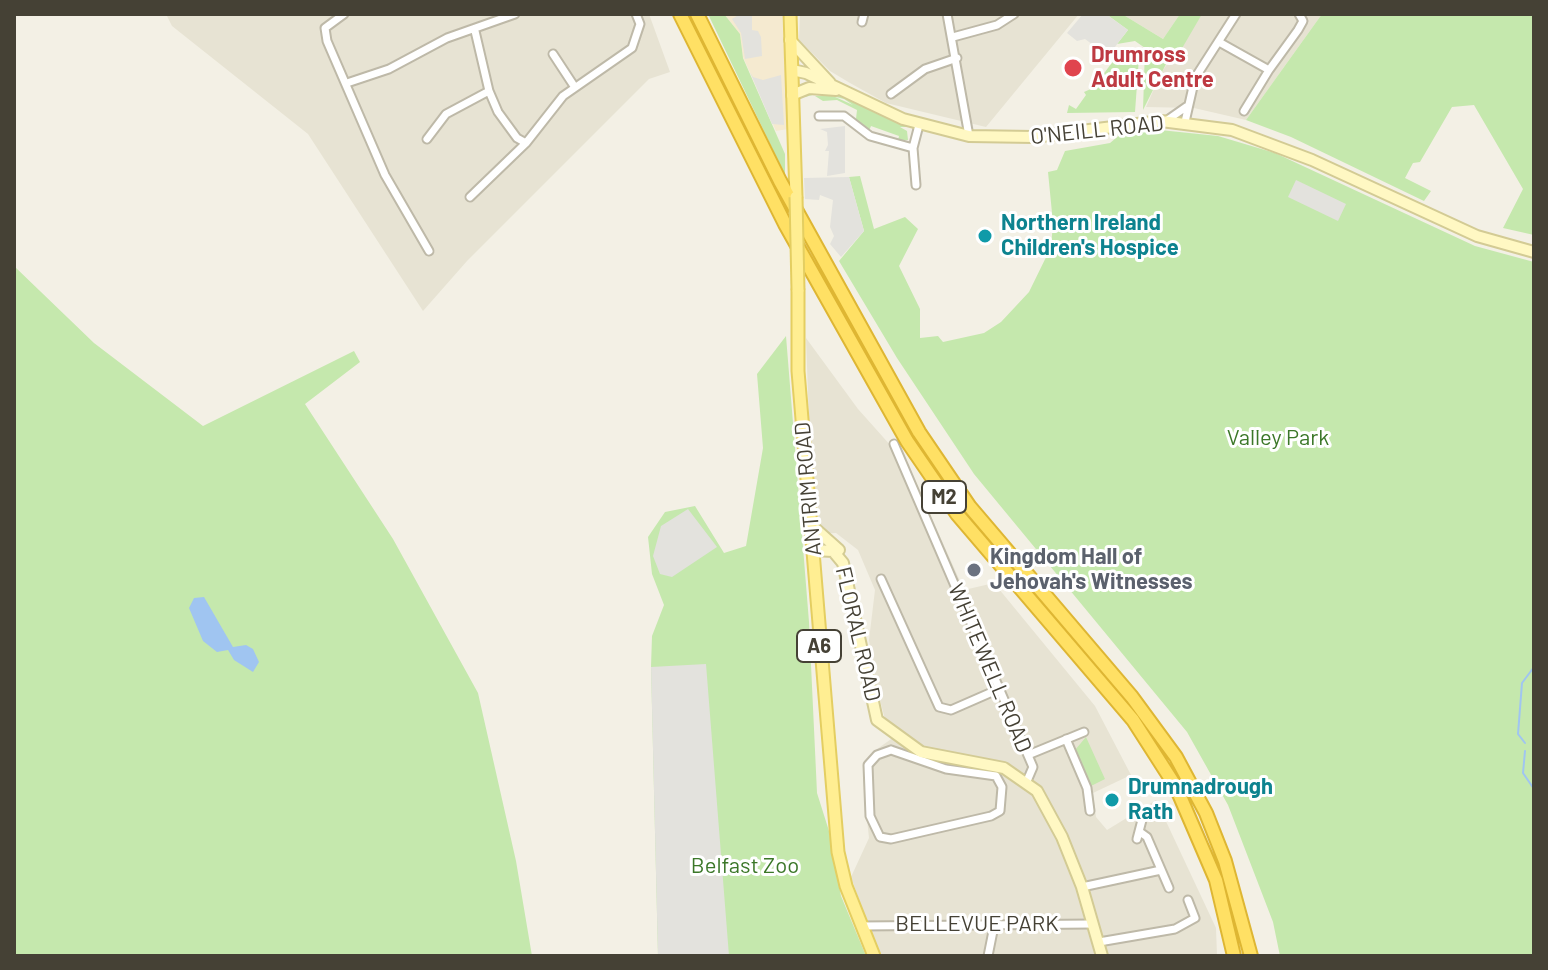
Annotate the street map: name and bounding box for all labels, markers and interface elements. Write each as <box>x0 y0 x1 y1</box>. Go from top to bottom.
place label: Drumross Adult Centre <box>1091 42 1214 94</box>
marker: Drumross Adult Centre <box>1062 57 1084 79</box>
street label: O'NEILL ROAD <box>1029 110 1165 150</box>
place label: Northern Ireland Children's Hospice <box>1001 210 1179 262</box>
marker: Northern Ireland Children's Hospice <box>976 227 994 245</box>
street label: ANTRIM ROAD <box>789 421 827 557</box>
park label: Valley Park <box>1227 425 1329 451</box>
road number: M2 <box>922 481 966 513</box>
place label: Kingdom Hall of Jehovah's Witnesses <box>990 544 1193 596</box>
marker: Kingdom Hall of Jehovah's Witnesses <box>965 561 983 579</box>
street label: FLORAL ROAD <box>830 564 886 704</box>
street label: WHITEWELL ROAD <box>942 579 1038 757</box>
road number: A6 <box>797 630 841 662</box>
place label: Drumnadrough Rath <box>1128 774 1273 826</box>
marker: Drumnadrough Rath <box>1103 791 1121 809</box>
park label: Belfast Zoo <box>691 853 799 879</box>
street label: BELLEVUE PARK <box>895 911 1059 937</box>

